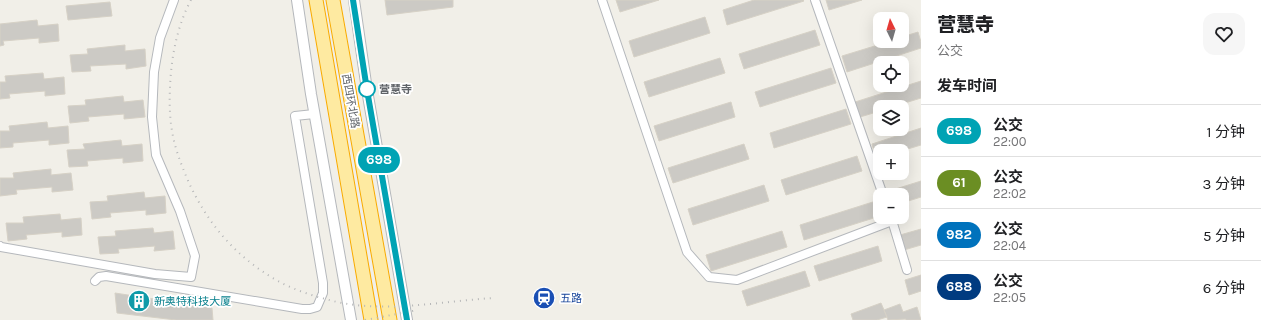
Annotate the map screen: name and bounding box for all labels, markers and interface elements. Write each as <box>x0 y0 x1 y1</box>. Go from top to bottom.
north arrow <box>873 12 909 48</box>
map controls <box>873 12 909 224</box>
button: heart <box>1203 13 1245 55</box>
text: 营慧寺 <box>937 14 994 36</box>
text: 公交 <box>937 43 963 58</box>
button: locate <box>873 56 909 92</box>
street label: 西四环北路 <box>339 73 362 129</box>
text: 发车时间 <box>937 77 997 95</box>
marker: 营慧寺 <box>358 80 376 98</box>
place label: 营慧寺 <box>379 83 412 96</box>
button: layers <box>873 100 909 136</box>
text: 公交 <box>993 116 1023 134</box>
text: 698 <box>946 122 972 139</box>
text: 1 分钟 <box>1206 123 1245 141</box>
text: 22:00 <box>993 134 1027 149</box>
button: + <box>873 144 909 180</box>
line badge: 698 <box>356 147 402 173</box>
text: 698 <box>366 151 392 168</box>
text: 公交 <box>993 168 1023 186</box>
text: 61 <box>952 174 966 191</box>
text: 3 分钟 <box>1203 175 1245 193</box>
text: 22:02 <box>993 186 1026 201</box>
button: − <box>873 188 909 224</box>
text: 公交 <box>993 220 1023 238</box>
text: 982 <box>946 226 972 243</box>
text: 5 分钟 <box>1203 227 1245 245</box>
text: 22:04 <box>993 238 1026 253</box>
text: 公交 <box>993 272 1023 290</box>
text: 688 <box>946 278 972 295</box>
text: 6 分钟 <box>1203 279 1245 297</box>
station icon: 五路 <box>531 285 557 311</box>
building icon: 新奥特科技大厦 <box>126 288 152 314</box>
text: 22:05 <box>993 290 1026 305</box>
place label: 五路 <box>560 292 582 305</box>
place label: 新奥特科技大厦 <box>154 295 231 308</box>

